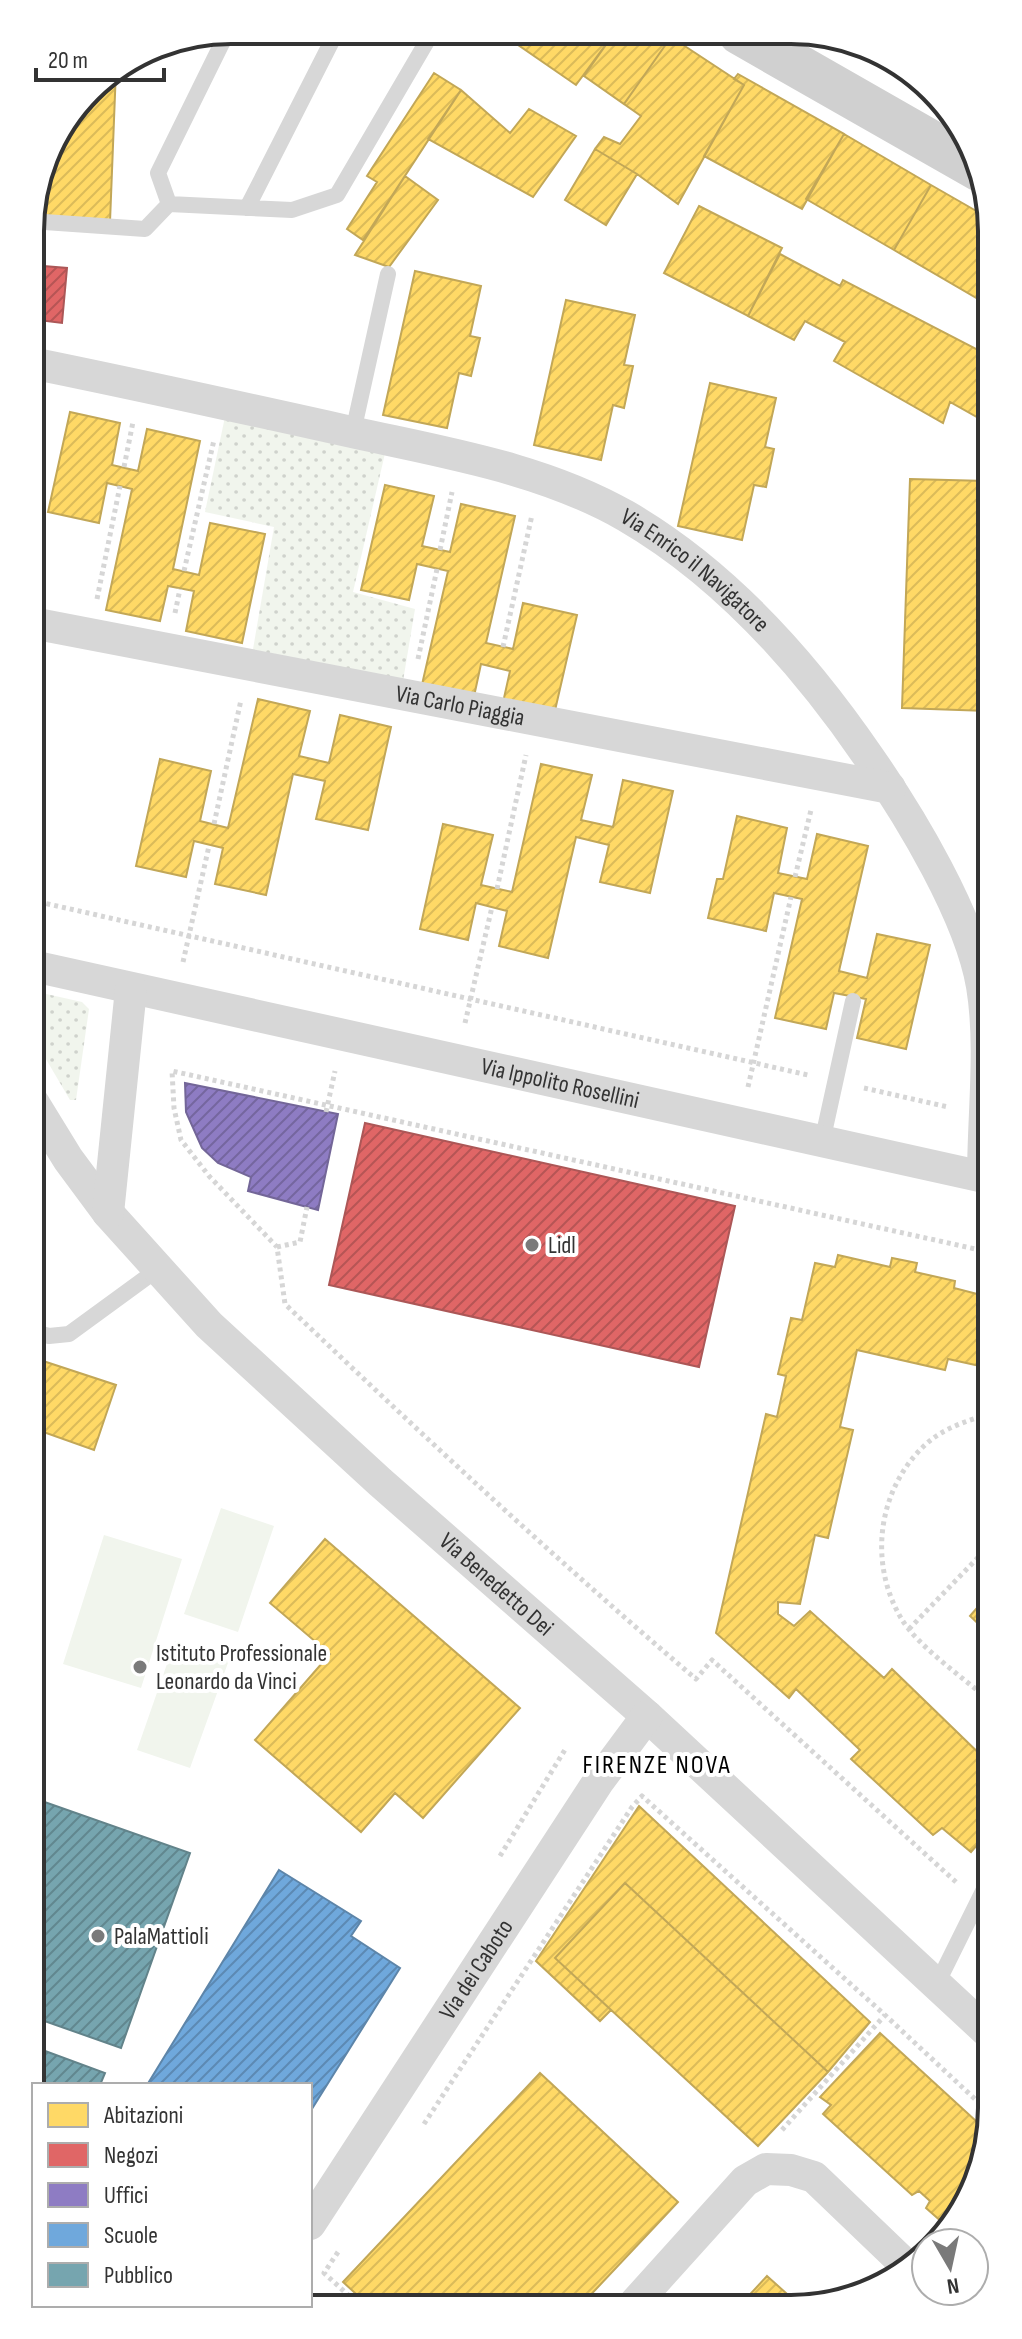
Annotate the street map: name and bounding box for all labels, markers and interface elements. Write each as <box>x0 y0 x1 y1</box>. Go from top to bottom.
scale bar <box>36 32 164 82</box>
text: 20 m <box>48 46 88 75</box>
street label: Via Enrico il Navigatore <box>616 502 776 638</box>
street label: Via Carlo Piaggia <box>393 679 527 732</box>
street label: Via Ippolito Rosellini <box>478 1051 642 1115</box>
place label: Lidl <box>548 1231 576 1260</box>
marker: Lidl <box>523 1236 541 1254</box>
street label: Via Benedetto Dei <box>433 1526 560 1642</box>
place label: Istituto Professionale Leonardo da Vinci <box>156 1639 327 1696</box>
marker: Istituto Professionale Leonardo da Vinci <box>131 1658 149 1676</box>
district label: FIRENZE NOVA <box>582 1750 732 1781</box>
street label: Via dei Caboto <box>433 1914 519 2025</box>
place label: PalaMattioli <box>114 1922 209 1951</box>
marker: PalaMattioli <box>89 1927 107 1945</box>
legend <box>32 2083 312 2307</box>
text: Abitazioni <box>103 2101 183 2130</box>
text: Negozi <box>104 2141 158 2170</box>
text: Uffici <box>104 2181 148 2210</box>
text: Scuole <box>104 2221 158 2250</box>
north arrow <box>910 2227 990 2307</box>
text: Pubblico <box>104 2261 173 2290</box>
text: N <box>945 2271 961 2300</box>

